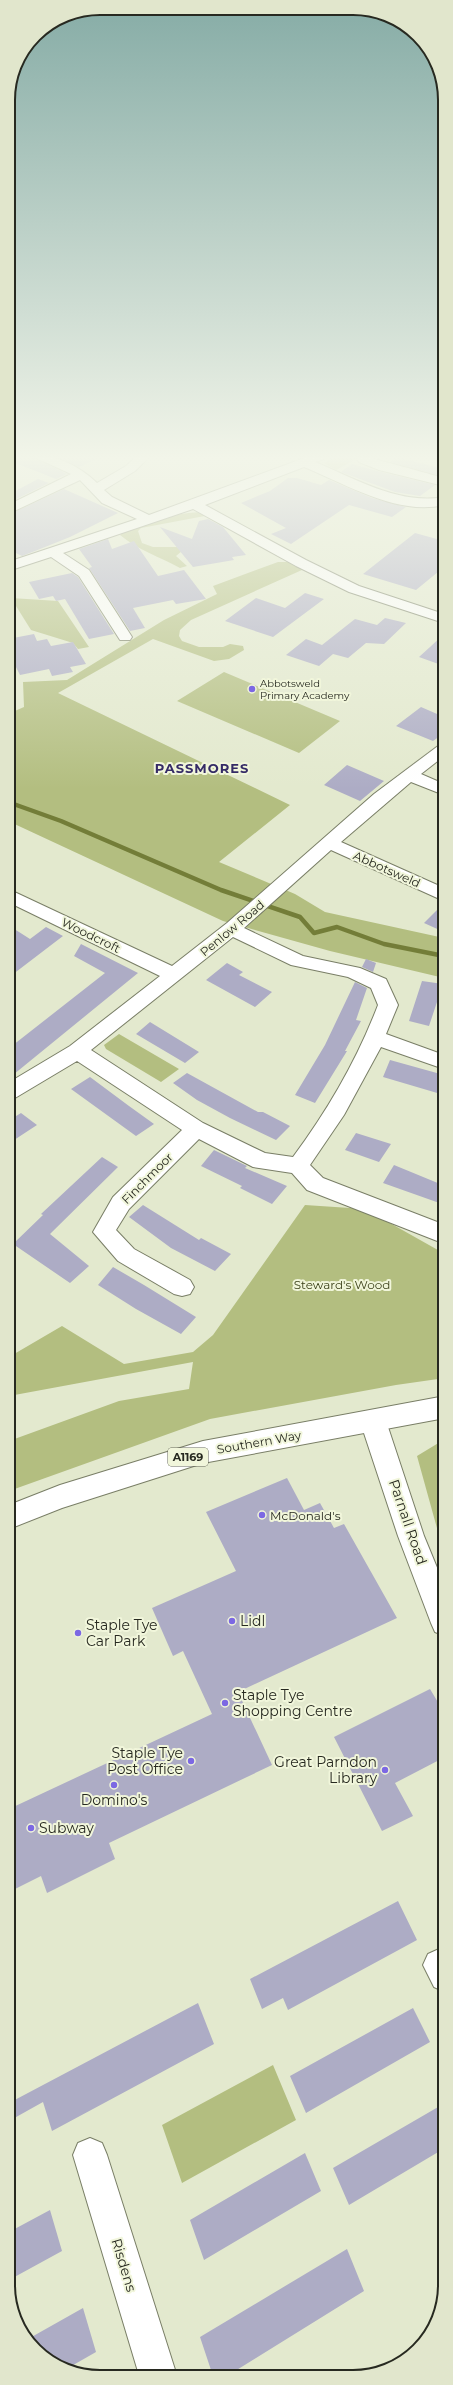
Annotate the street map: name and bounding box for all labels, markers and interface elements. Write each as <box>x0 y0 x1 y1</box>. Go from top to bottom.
place label: Abbotsweld Primary Academy <box>260 677 350 702</box>
marker: Abbotsweld Primary Academy <box>247 684 257 694</box>
district label: PASSMORES <box>155 760 249 776</box>
street label: Abbotsweld <box>351 848 423 890</box>
street label: Penlow Road <box>197 897 267 959</box>
street label: Woodcroft <box>59 914 123 956</box>
street label: Finchmoor <box>118 1149 176 1207</box>
park label: Steward's Wood <box>294 1277 390 1292</box>
street label: Southern Way <box>216 1427 303 1457</box>
road number: A1169 <box>168 1448 208 1466</box>
street label: Parnall Road <box>385 1477 431 1567</box>
place label: McDonald's <box>270 1508 341 1523</box>
marker: McDonald's <box>257 1510 267 1520</box>
place label: Lidl <box>240 1612 265 1630</box>
place label: Staple Tye Car Park <box>86 1616 158 1650</box>
marker: Lidl <box>227 1616 237 1626</box>
marker: Staple Tye Car Park <box>73 1628 83 1638</box>
place label: Staple Tye Shopping Centre <box>233 1686 352 1720</box>
marker: Staple Tye Shopping Centre <box>220 1698 230 1708</box>
place label: Staple Tye Post Office <box>107 1744 183 1778</box>
place label: Great Parndon Library <box>274 1753 377 1787</box>
marker: Staple Tye Post Office <box>186 1756 196 1766</box>
marker: Great Parndon Library <box>380 1765 390 1775</box>
marker: Domino's <box>109 1780 119 1790</box>
place label: Domino's <box>81 1791 147 1809</box>
place label: Subway <box>39 1819 94 1837</box>
marker: Subway <box>26 1823 36 1833</box>
street label: Risdens <box>107 2236 141 2294</box>

